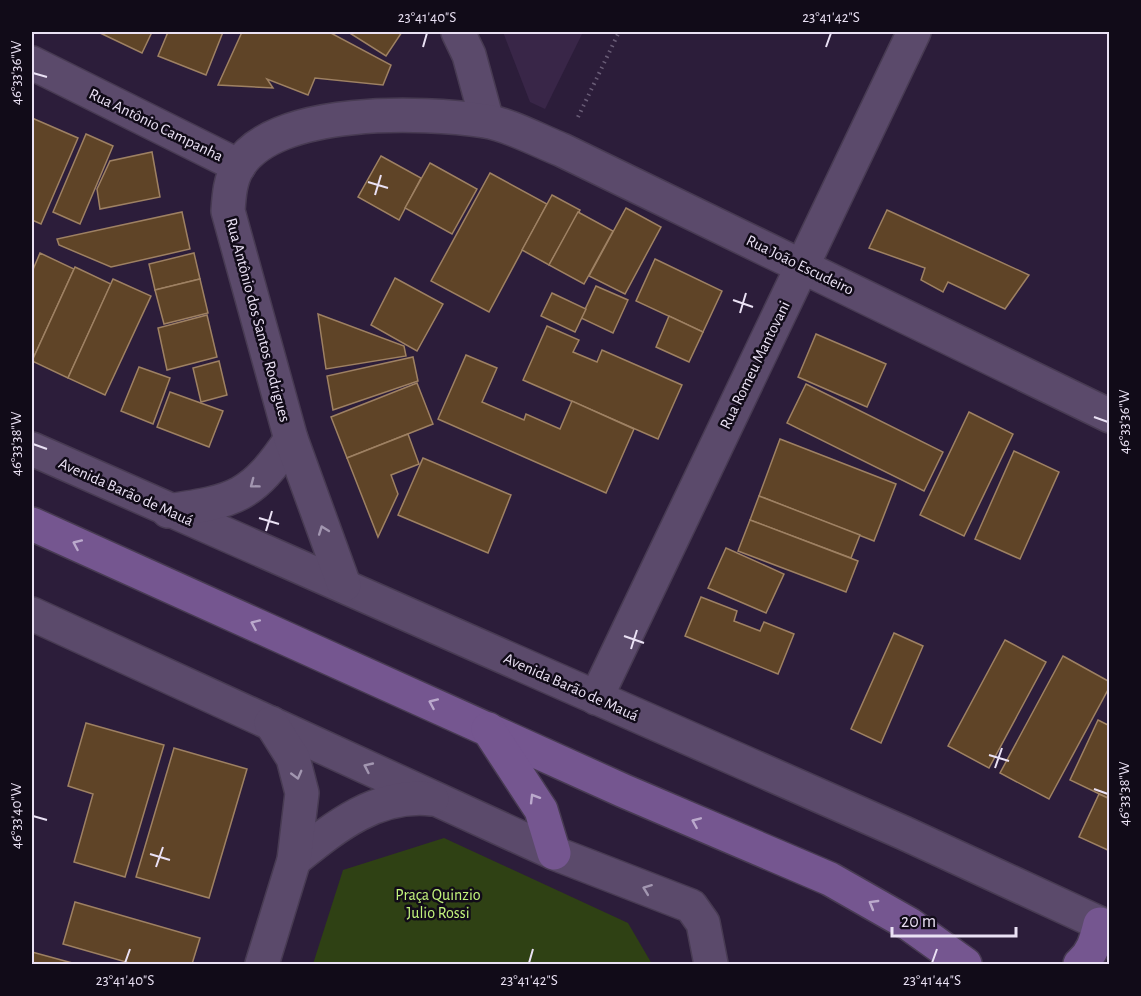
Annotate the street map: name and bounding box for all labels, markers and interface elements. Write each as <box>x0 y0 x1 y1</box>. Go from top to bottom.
text: 23°41'40"S <box>398 10 456 25</box>
text: 23°41'42"S <box>802 10 860 25</box>
text: 46°33'36"W <box>9 40 24 105</box>
street label: Rua Antônio Campanha <box>86 86 226 164</box>
street label: Rua Antônio dos Santos Rodrigues <box>223 216 293 424</box>
street label: Rua João Escudeiro <box>744 232 856 298</box>
street label: Rua Romeu Mantovani <box>717 299 793 431</box>
text: 46°33'36"W <box>1117 389 1132 454</box>
text: 46°33'38"W <box>9 411 24 476</box>
street label: Avenida Barão de Mauá <box>56 455 196 529</box>
one-way arrow <box>250 476 261 487</box>
one-way arrow <box>318 525 330 536</box>
one-way arrow <box>73 539 84 551</box>
one-way arrow <box>251 619 262 631</box>
street label: Avenida Barão de Mauá <box>501 650 641 724</box>
one-way arrow <box>429 699 440 711</box>
text: 46°33'38"W <box>1117 761 1132 826</box>
one-way arrow <box>363 762 374 774</box>
one-way arrow <box>290 769 302 779</box>
text: 46°33'40"W <box>9 782 24 849</box>
one-way arrow <box>530 794 542 804</box>
one-way arrow <box>692 817 703 829</box>
one-way arrow <box>642 883 653 896</box>
park label: Praça Quinzio Julio Rossi <box>395 887 481 921</box>
one-way arrow <box>869 900 879 911</box>
scale bar <box>892 900 1016 938</box>
text: 20 m <box>901 913 936 931</box>
text: 23°41'40"S <box>96 973 154 988</box>
text: 23°41'42"S <box>500 973 558 988</box>
text: 23°41'44"S <box>903 973 961 988</box>

